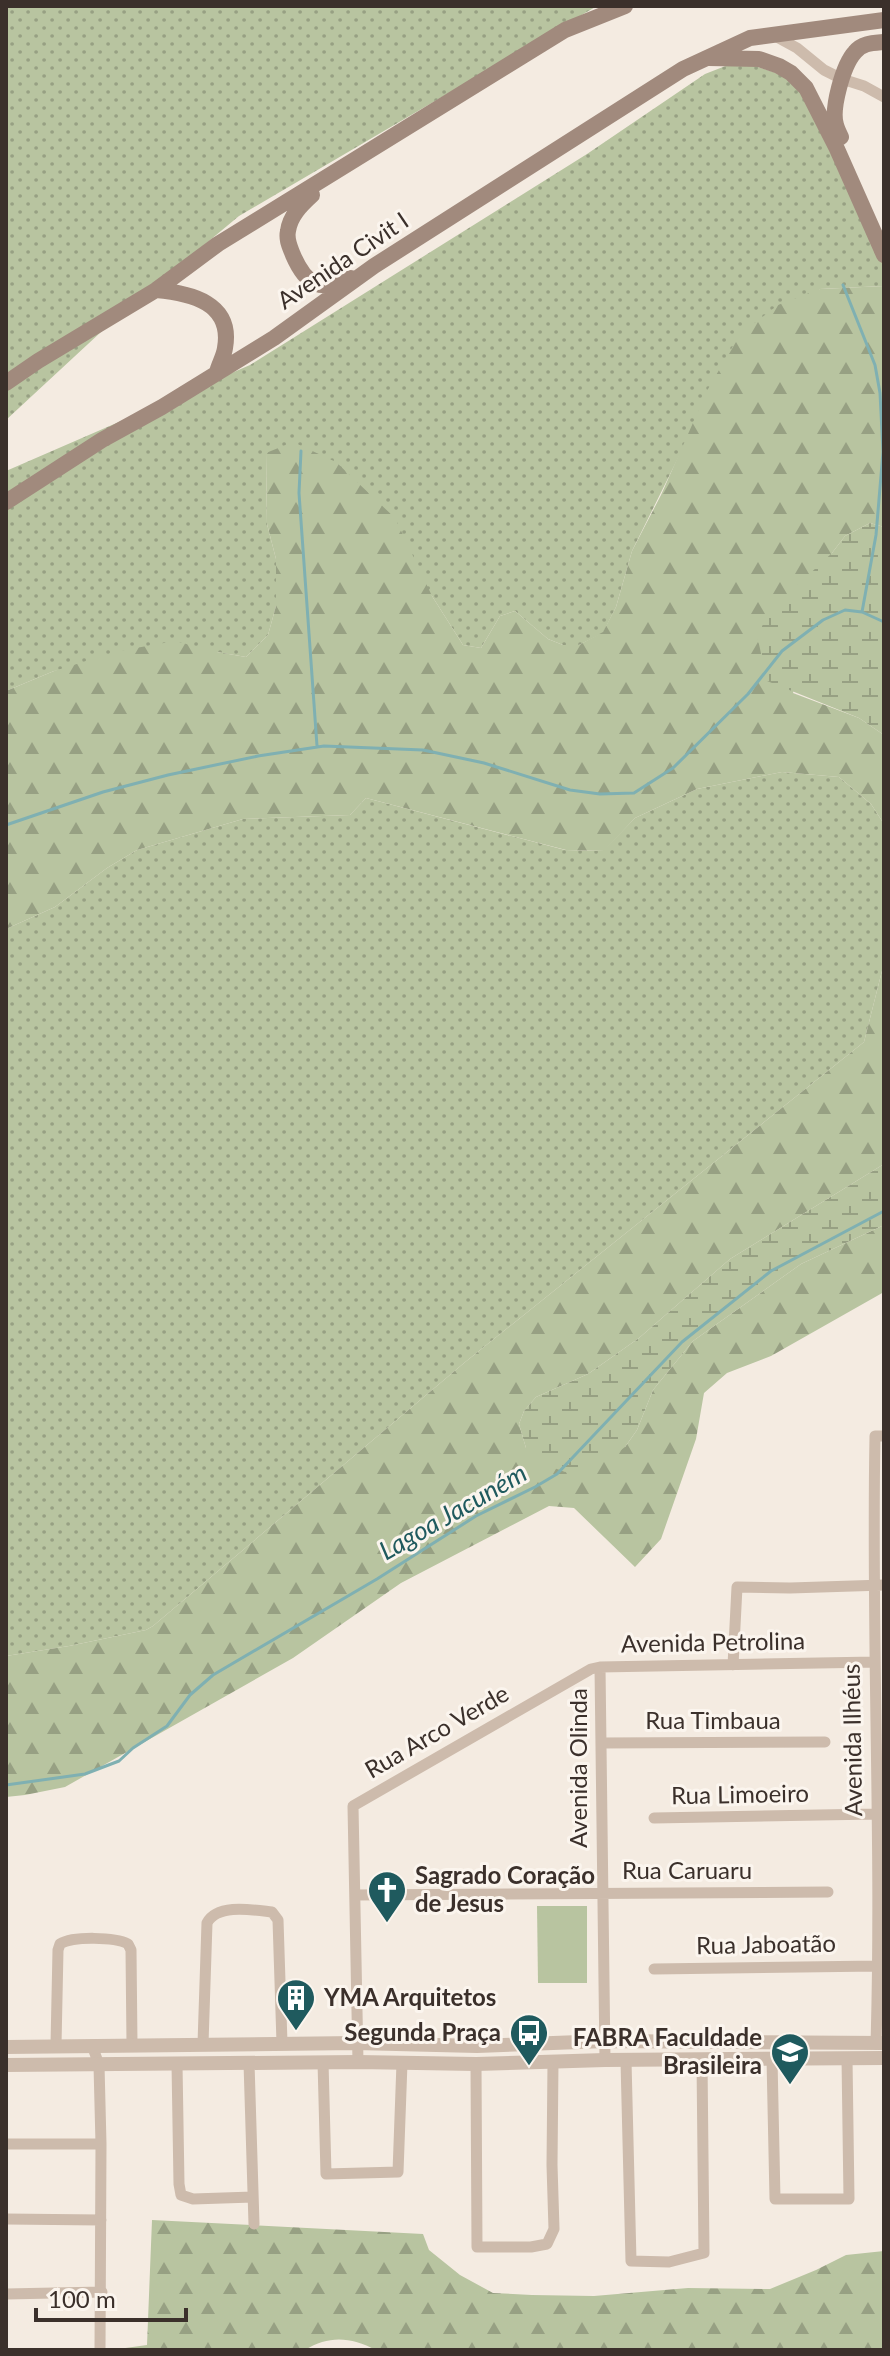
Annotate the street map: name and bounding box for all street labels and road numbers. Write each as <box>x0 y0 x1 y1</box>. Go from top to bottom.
street label: Avenida Civit I <box>271 205 413 314</box>
street label: Avenida Petrolina <box>621 1625 805 1658</box>
street label: Avenida Ilhéus <box>836 1663 867 1817</box>
street label: Rua Arco Verde <box>359 1678 513 1784</box>
street label: Avenida Olinda <box>563 1688 592 1848</box>
street label: Rua Timbaua <box>645 1705 781 1734</box>
street label: Rua Limoeiro <box>671 1778 809 1809</box>
street label: Rua Caruaru <box>622 1855 752 1884</box>
street label: Rua Jaboatão <box>696 1928 836 1959</box>

